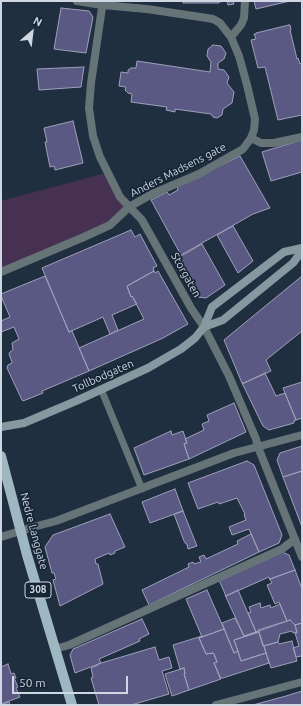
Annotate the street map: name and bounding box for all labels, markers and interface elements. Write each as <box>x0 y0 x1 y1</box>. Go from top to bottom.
north arrow <box>12 12 52 52</box>
text: N <box>31 14 44 29</box>
street label: Anders Madsens gate <box>128 140 228 200</box>
street label: Storgaten <box>168 250 204 300</box>
street label: Tollbodgaten <box>70 357 136 395</box>
street label: Nedre Langgate <box>17 491 51 571</box>
road number: 308 <box>25 582 51 598</box>
scale bar <box>14 668 130 694</box>
text: 50 m <box>19 676 46 689</box>

